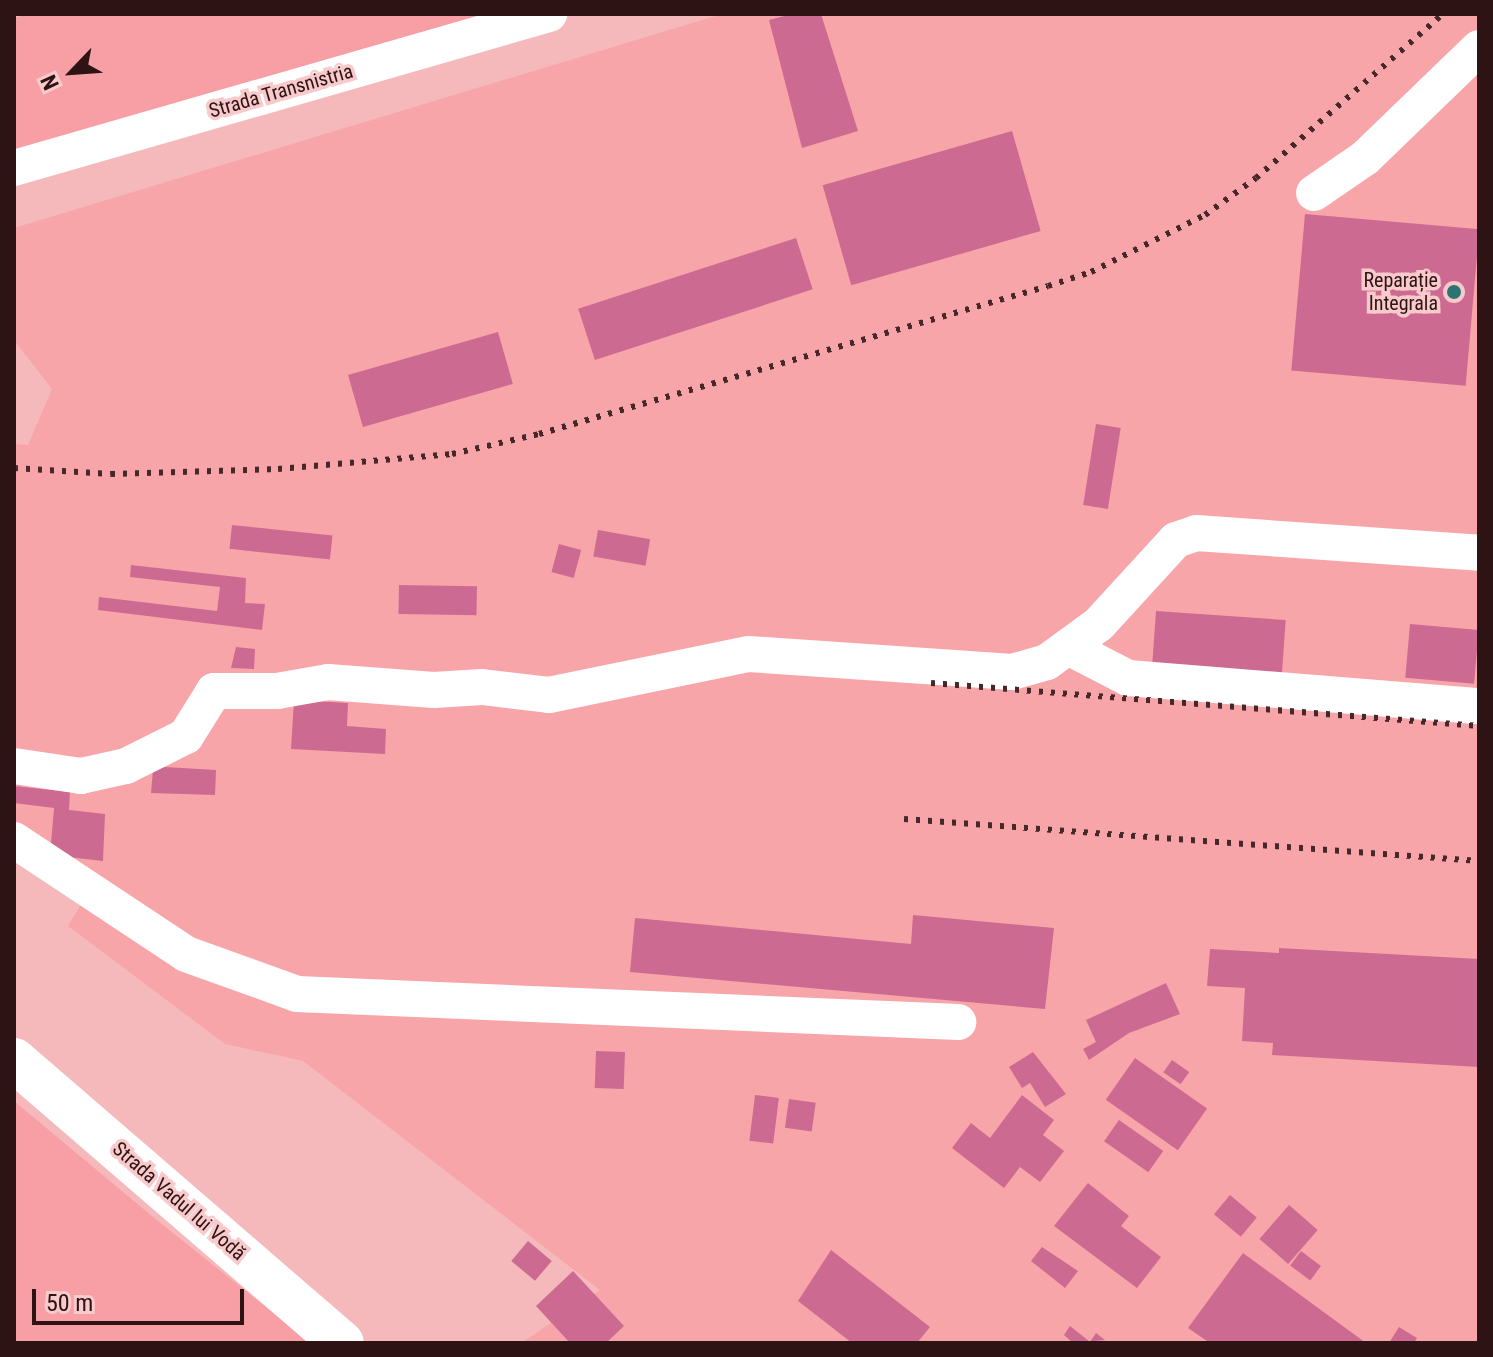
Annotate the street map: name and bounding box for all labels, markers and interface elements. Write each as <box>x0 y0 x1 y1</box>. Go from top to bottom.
north arrow <box>32 32 112 112</box>
street label: Strada Transnistria <box>206 59 356 123</box>
text: N <box>36 71 64 94</box>
place label: Reparație Integrala <box>1363 268 1438 315</box>
marker: Reparație Integrala <box>1445 283 1463 301</box>
street label: Strada Vadul lui Vodă <box>108 1137 250 1265</box>
scale bar <box>36 1273 248 1323</box>
text: 50 m <box>46 1289 93 1317</box>

